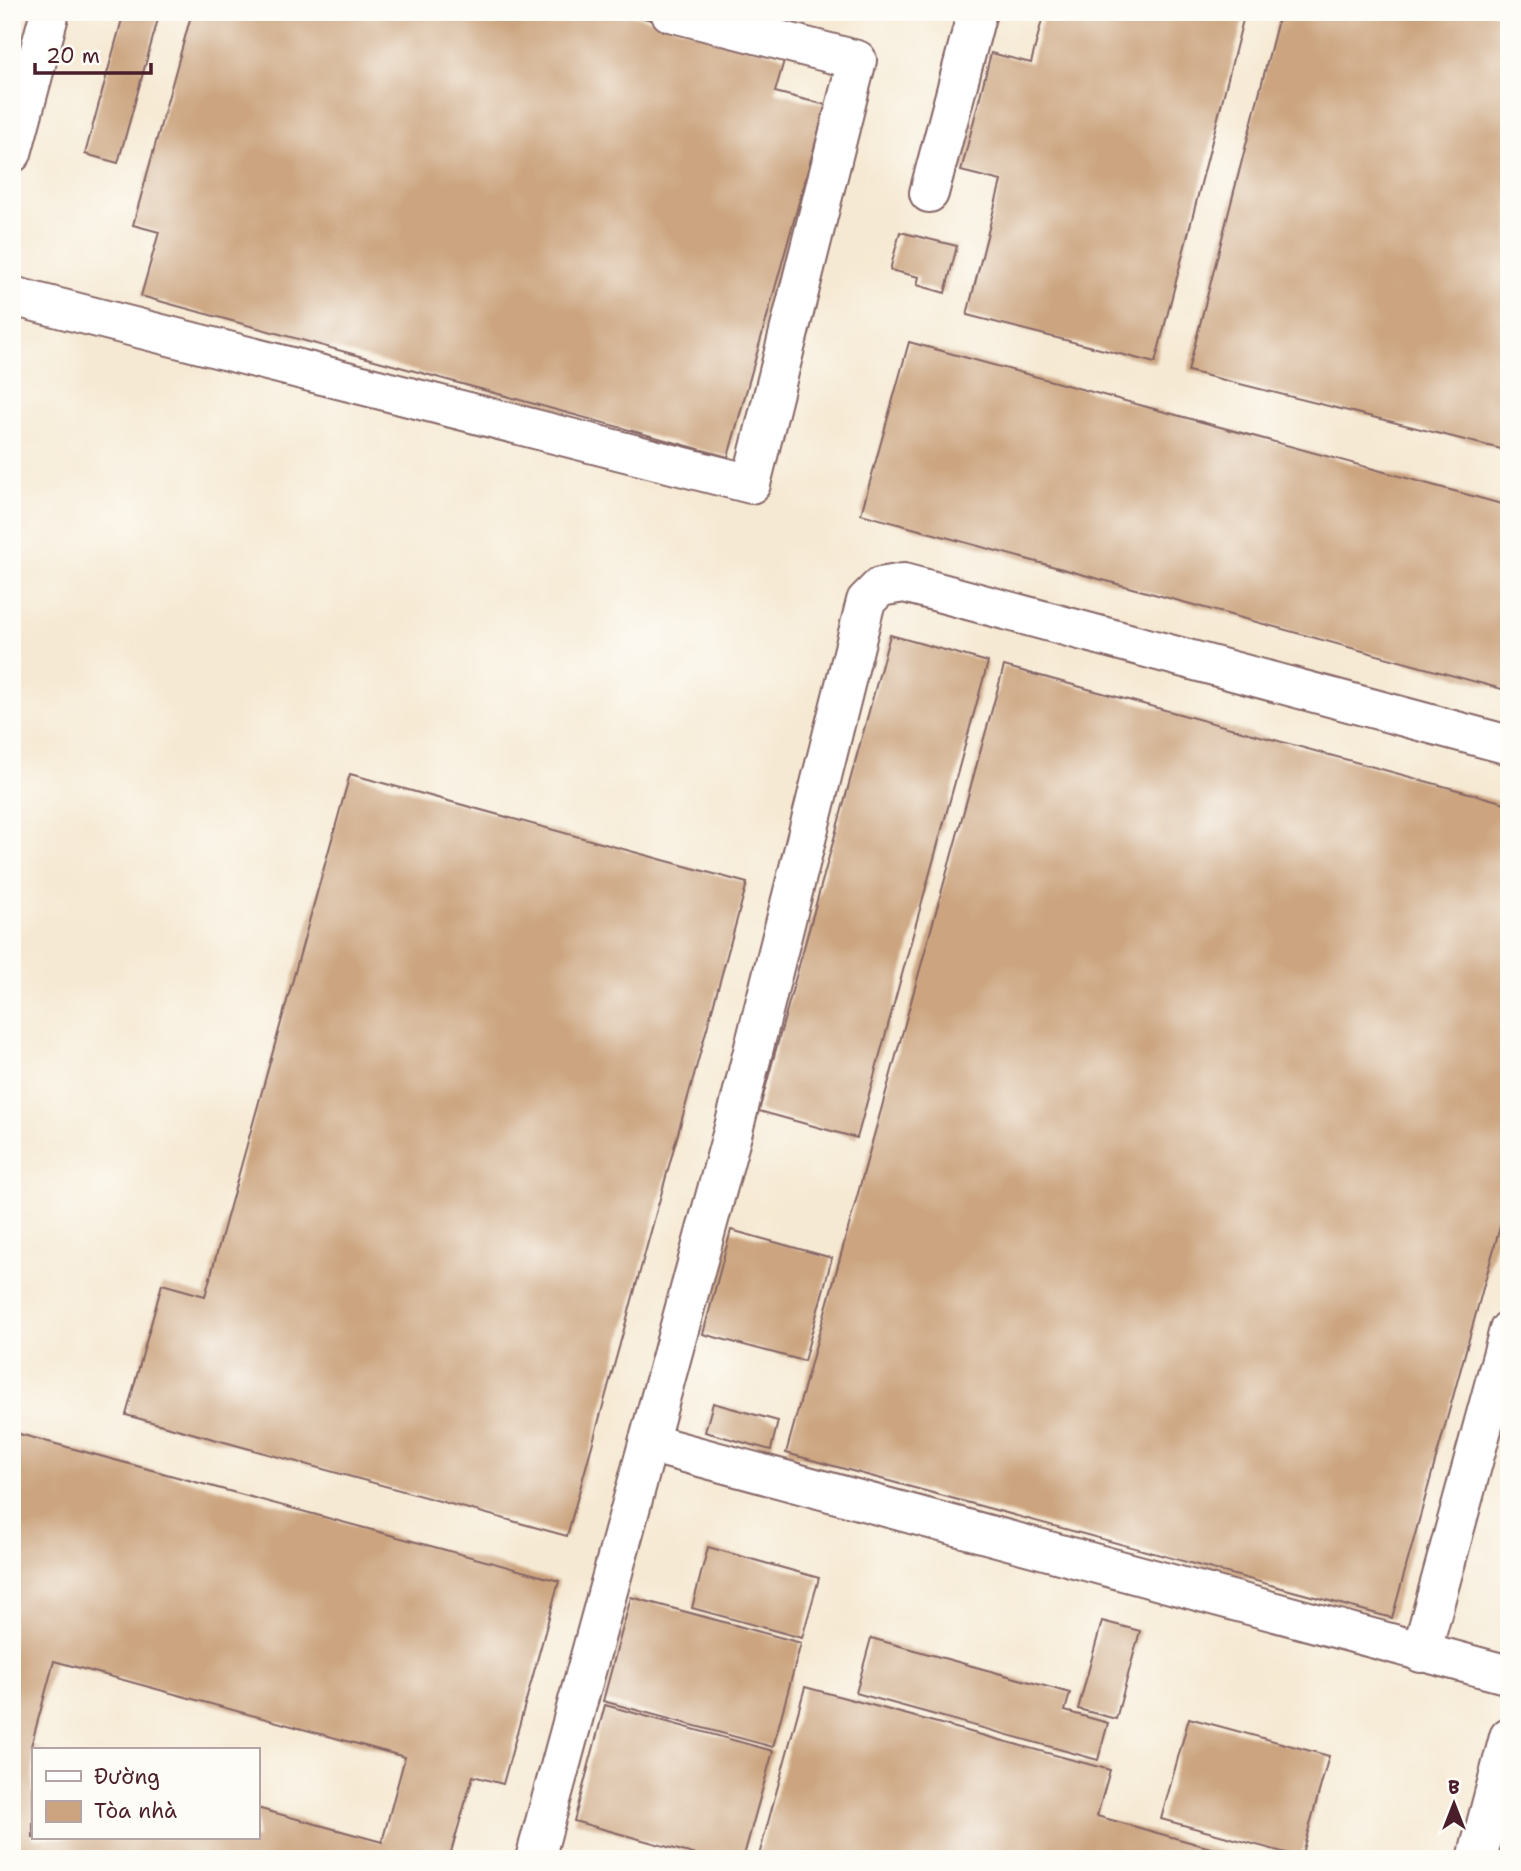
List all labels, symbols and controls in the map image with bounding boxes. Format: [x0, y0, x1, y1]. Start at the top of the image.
scale bar [35, 32, 150, 76]
text: 20 m [46, 42, 100, 70]
legend [32, 1748, 259, 1840]
text: Đường [94, 1763, 160, 1791]
north arrow [1420, 1770, 1490, 1840]
text: B [1448, 1775, 1460, 1800]
text: Tòa nhà [94, 1797, 177, 1825]

